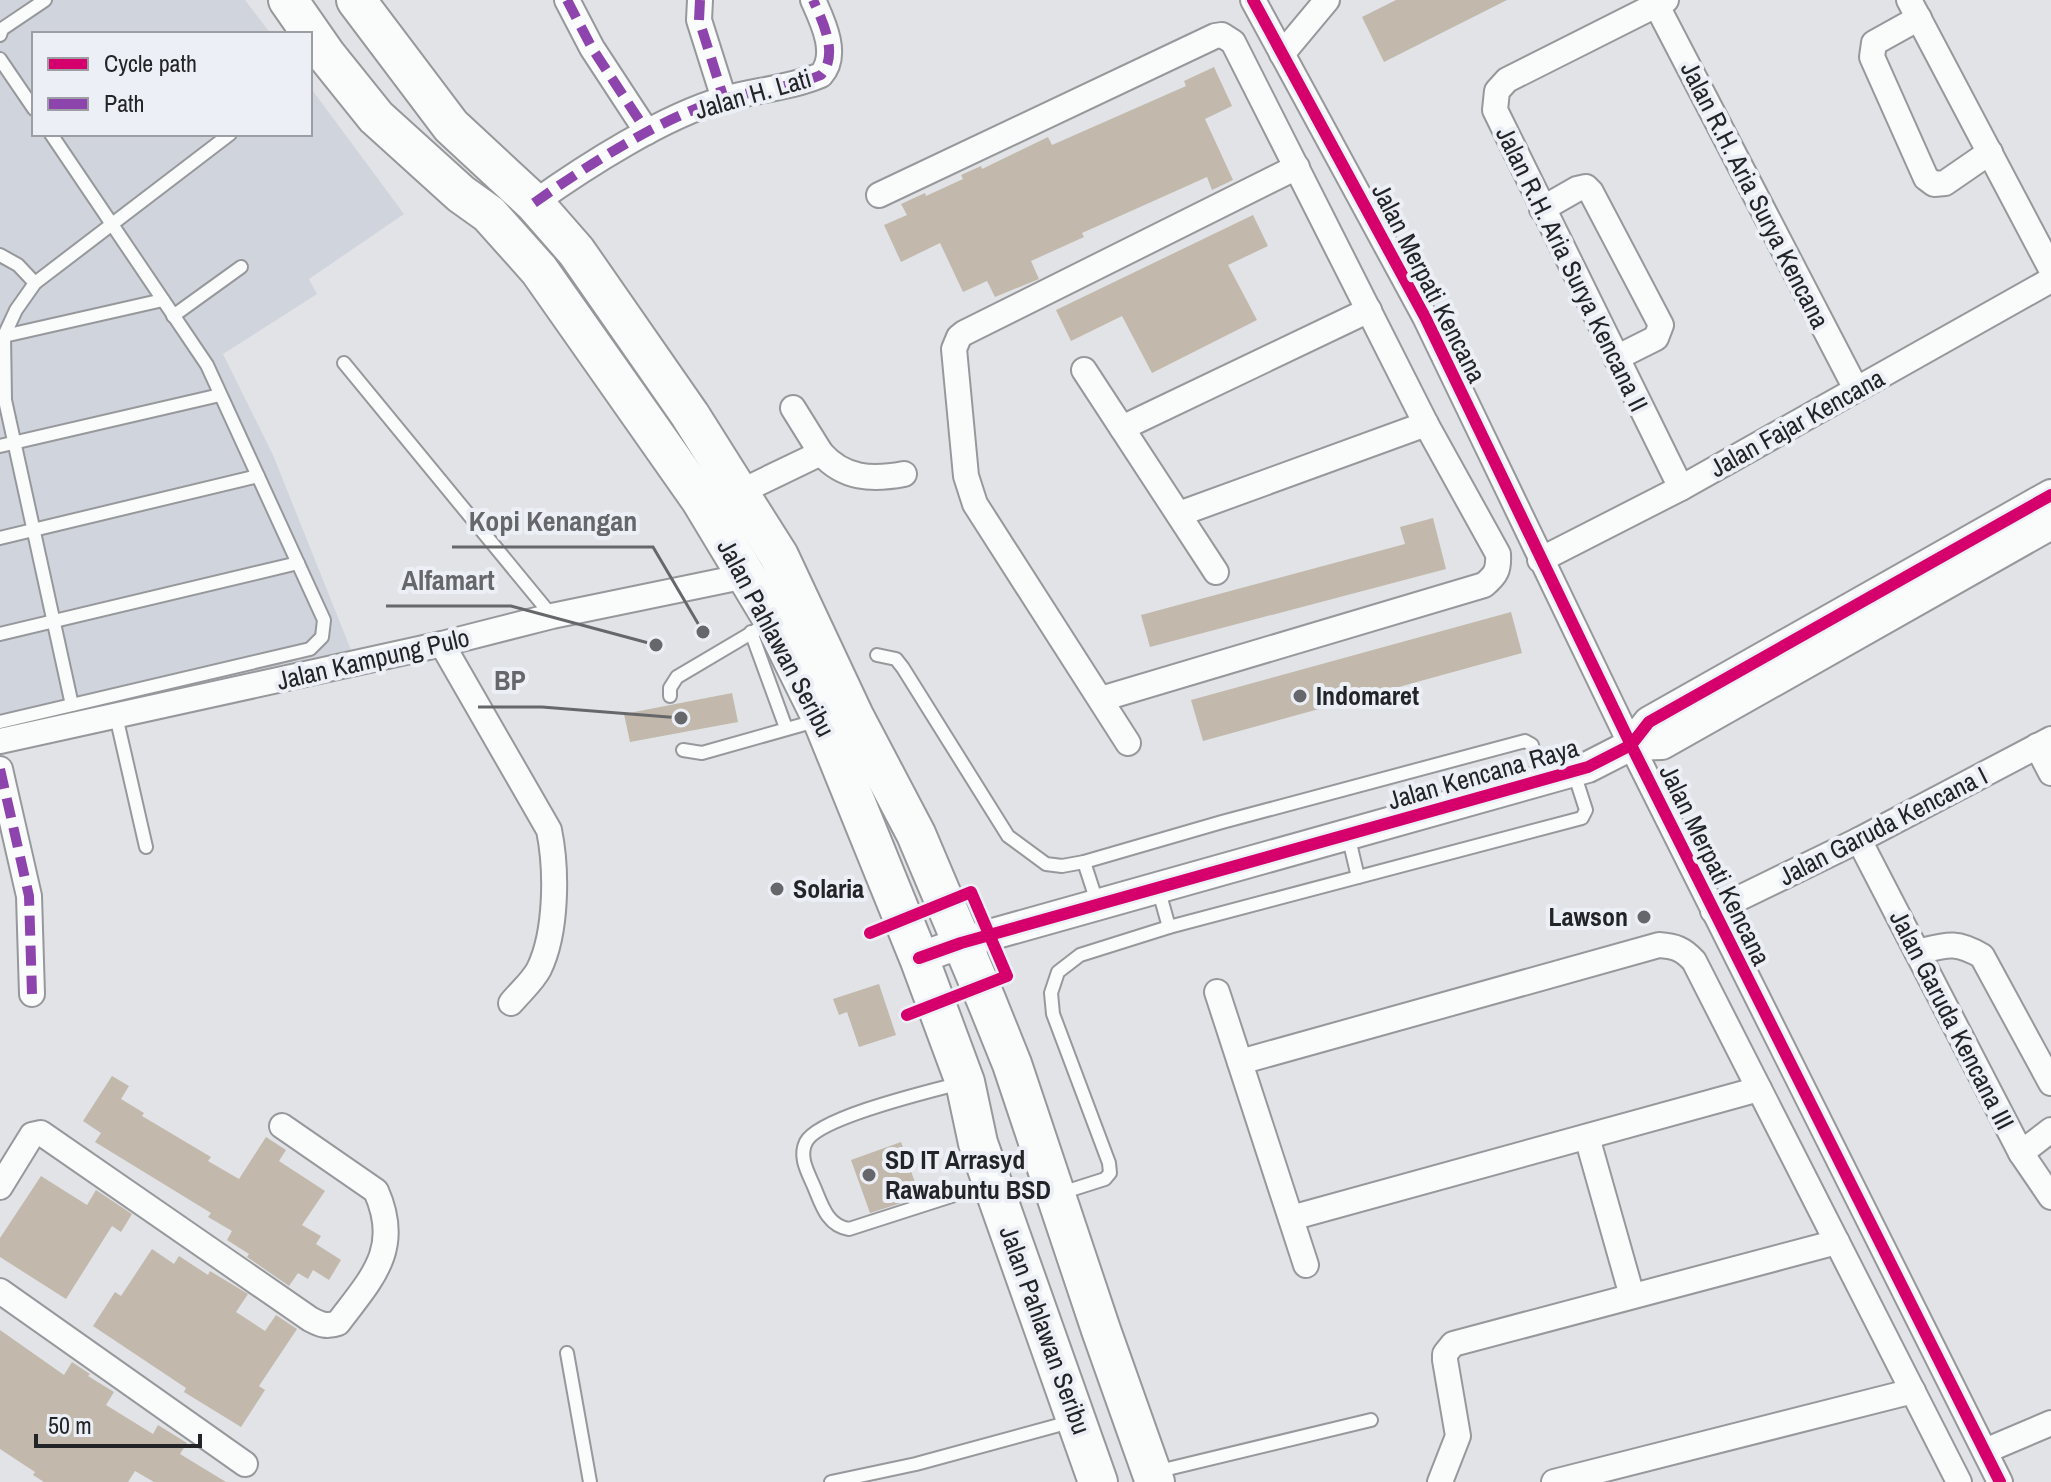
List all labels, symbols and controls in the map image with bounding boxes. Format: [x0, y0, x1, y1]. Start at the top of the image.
legend [32, 32, 312, 136]
text: Cycle path [104, 47, 197, 79]
street label: Jalan R.H. Aria Surya Kencana [1673, 55, 1838, 334]
street label: Jalan H. Lati [690, 60, 815, 127]
text: Path [104, 87, 145, 119]
street label: Jalan R.H. Aria Surya Kencana II [1488, 120, 1657, 417]
street label: Jalan Merpati Kencana [1364, 177, 1495, 389]
street label: Jalan Fajar Kencana [1703, 360, 1890, 485]
callout: Kopi Kenangan [452, 495, 653, 547]
text: Kopi Kenangan [469, 502, 637, 540]
street label: Jalan Pahlawan Seribu [710, 533, 843, 743]
callout: Alfamart [386, 554, 511, 606]
text: Alfamart [401, 561, 495, 599]
street label: Jalan Kampung Pulo [273, 619, 473, 698]
callout: BP [478, 655, 542, 707]
text: BP [494, 661, 526, 699]
place label: Indomaret [1316, 678, 1419, 713]
marker: Indomaret [1291, 687, 1309, 705]
street label: Jalan Kencana Raya [1383, 730, 1582, 817]
street label: Jalan Garuda Kencana I [1772, 758, 1993, 893]
street label: Jalan Merpati Kencana [1652, 759, 1779, 971]
place label: Solaria [793, 871, 864, 906]
marker: Solaria [768, 880, 786, 898]
place label: Lawson [1549, 899, 1628, 934]
street label: Jalan Garuda Kencana III [1882, 904, 2023, 1135]
marker: Lawson [1635, 908, 1653, 926]
place label: SD IT Arrasyd Rawabuntu BSD [885, 1142, 1051, 1207]
marker: SD IT Arrasyd Rawabuntu BSD [860, 1166, 878, 1184]
street label: Jalan Pahlawan Seribu [992, 1221, 1099, 1439]
scale bar [36, 1398, 200, 1448]
text: 50 m [48, 1409, 92, 1441]

